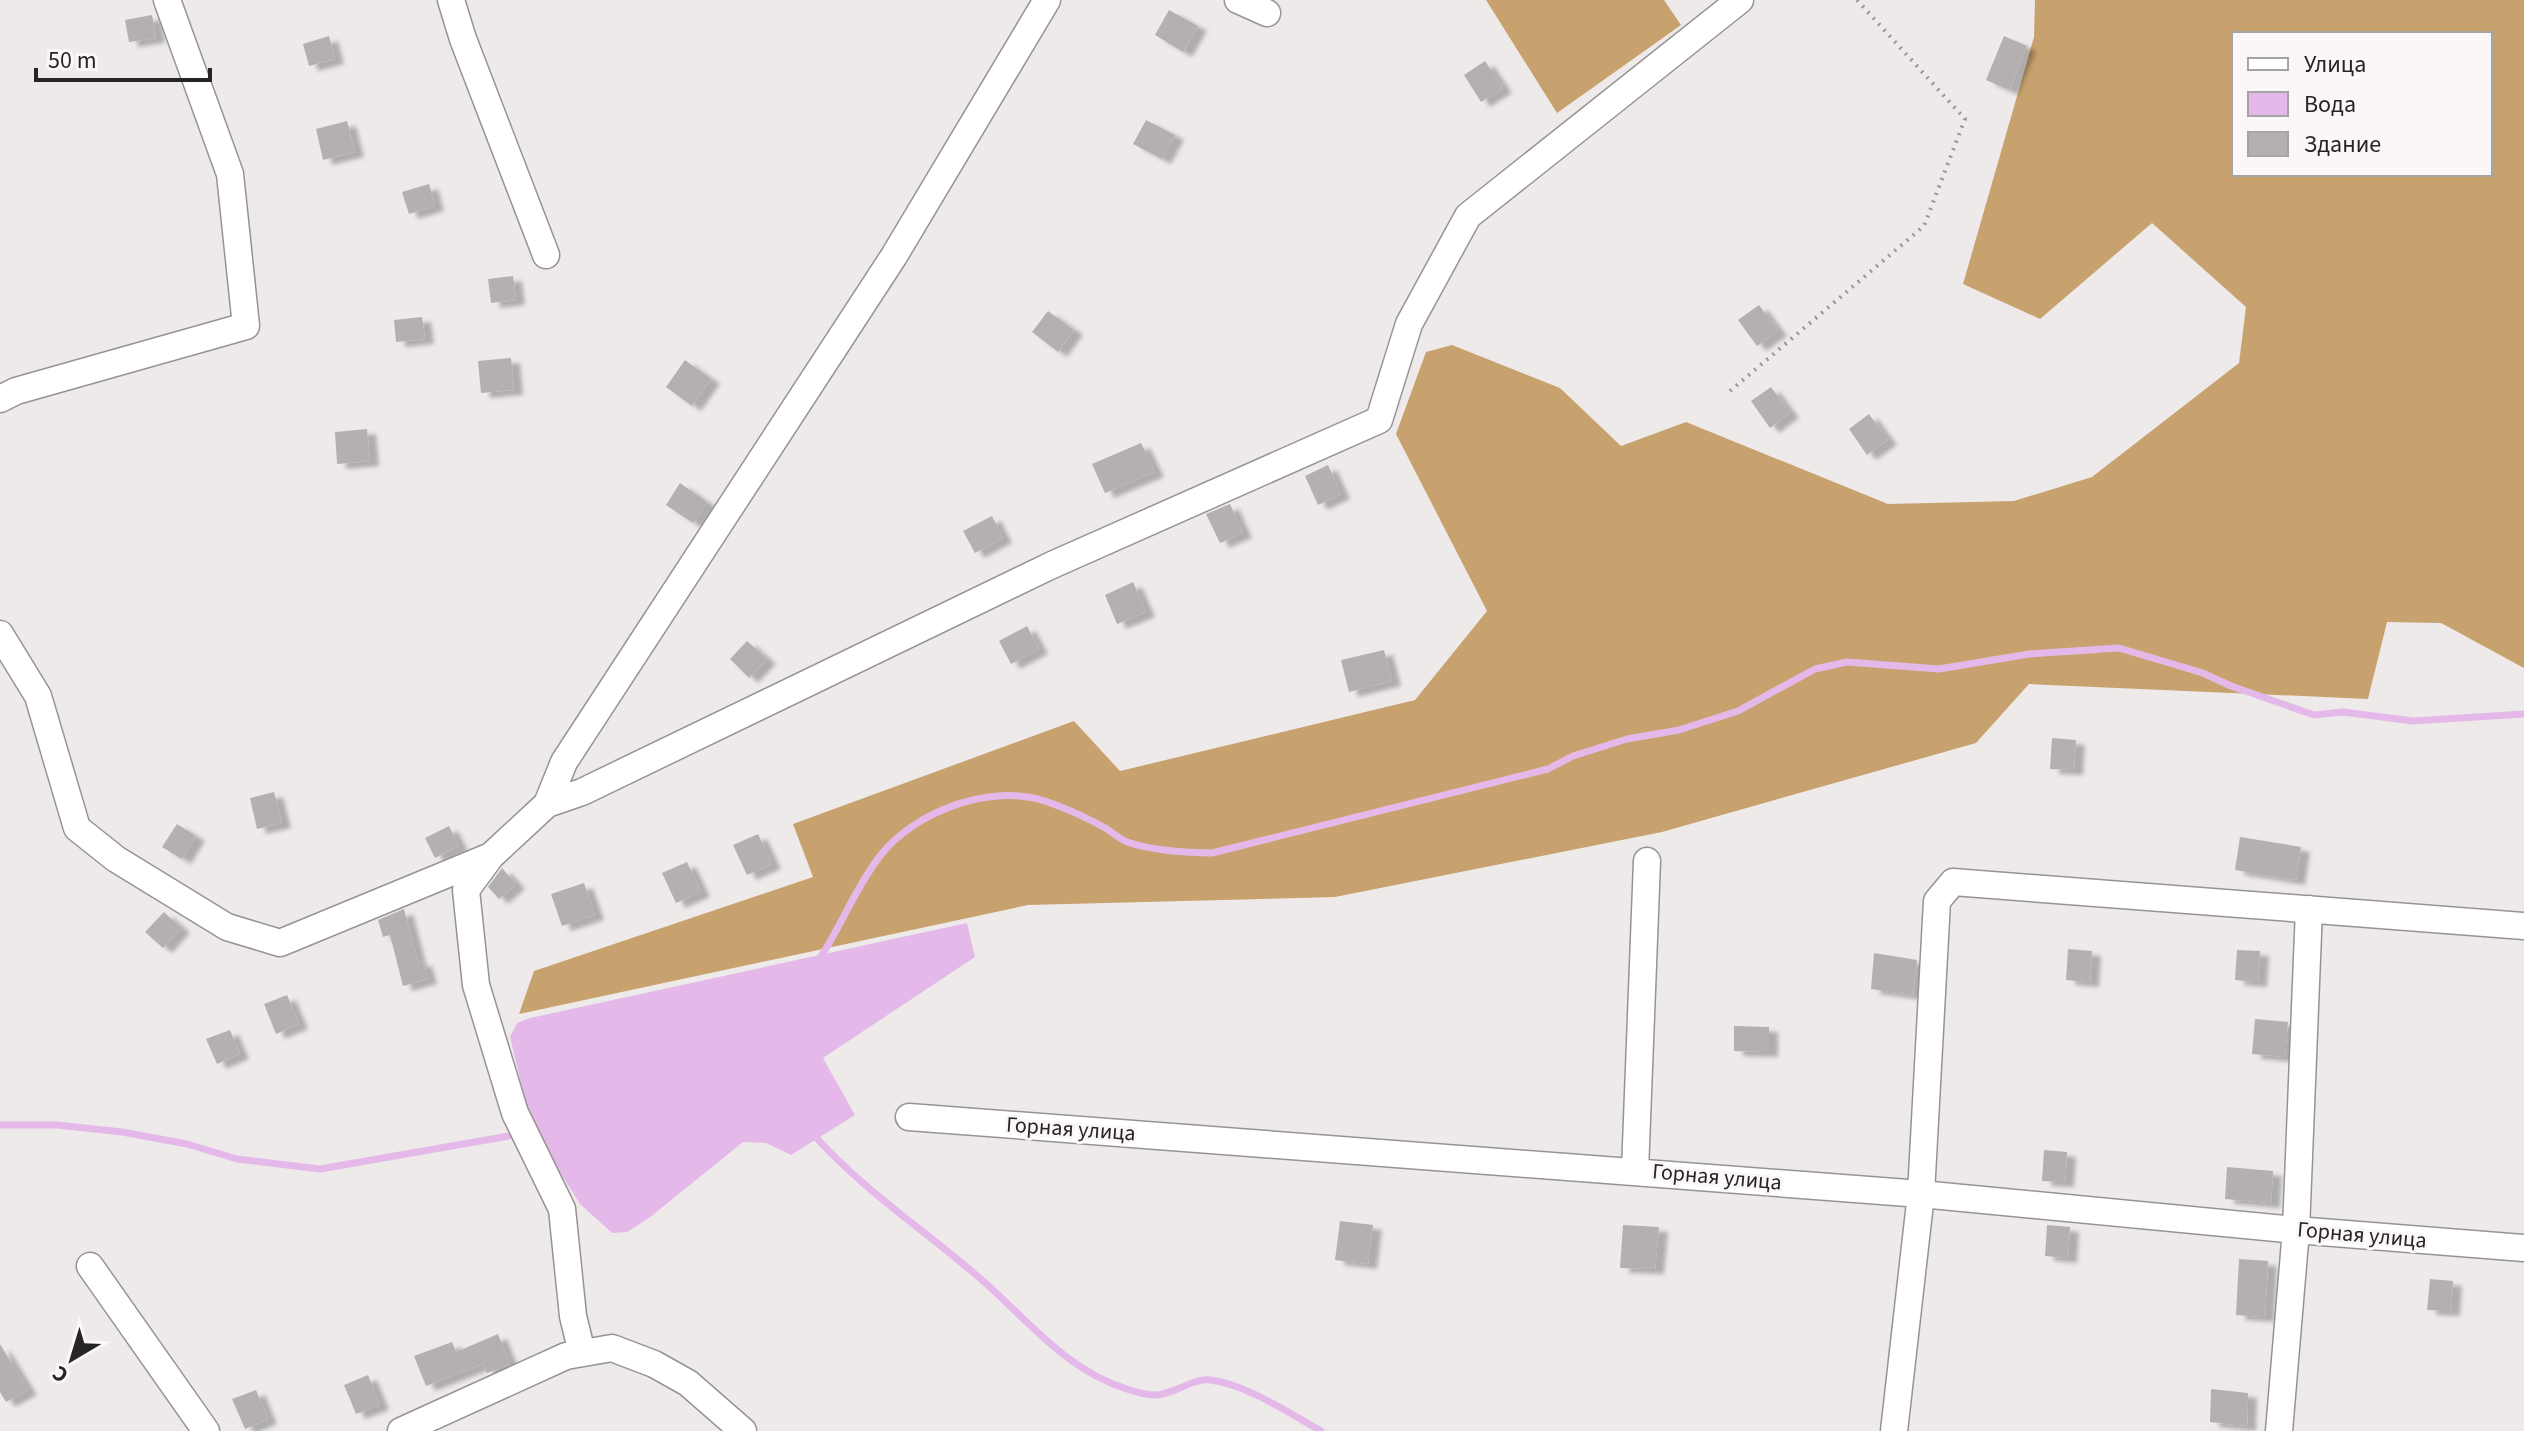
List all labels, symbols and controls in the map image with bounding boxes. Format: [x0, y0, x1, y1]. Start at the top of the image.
scale bar [36, 32, 210, 82]
legend [2232, 32, 2492, 176]
text: 50 m [48, 43, 97, 78]
text: Улица [2304, 47, 2366, 82]
text: Вода [2304, 87, 2356, 122]
text: Здание [2304, 127, 2381, 162]
street label: Горная улица [1005, 1109, 1137, 1149]
street label: Горная улица [1651, 1155, 1783, 1199]
street label: Горная улица [2296, 1213, 2428, 1257]
north arrow [32, 1319, 112, 1399]
text: С [45, 1357, 75, 1391]

